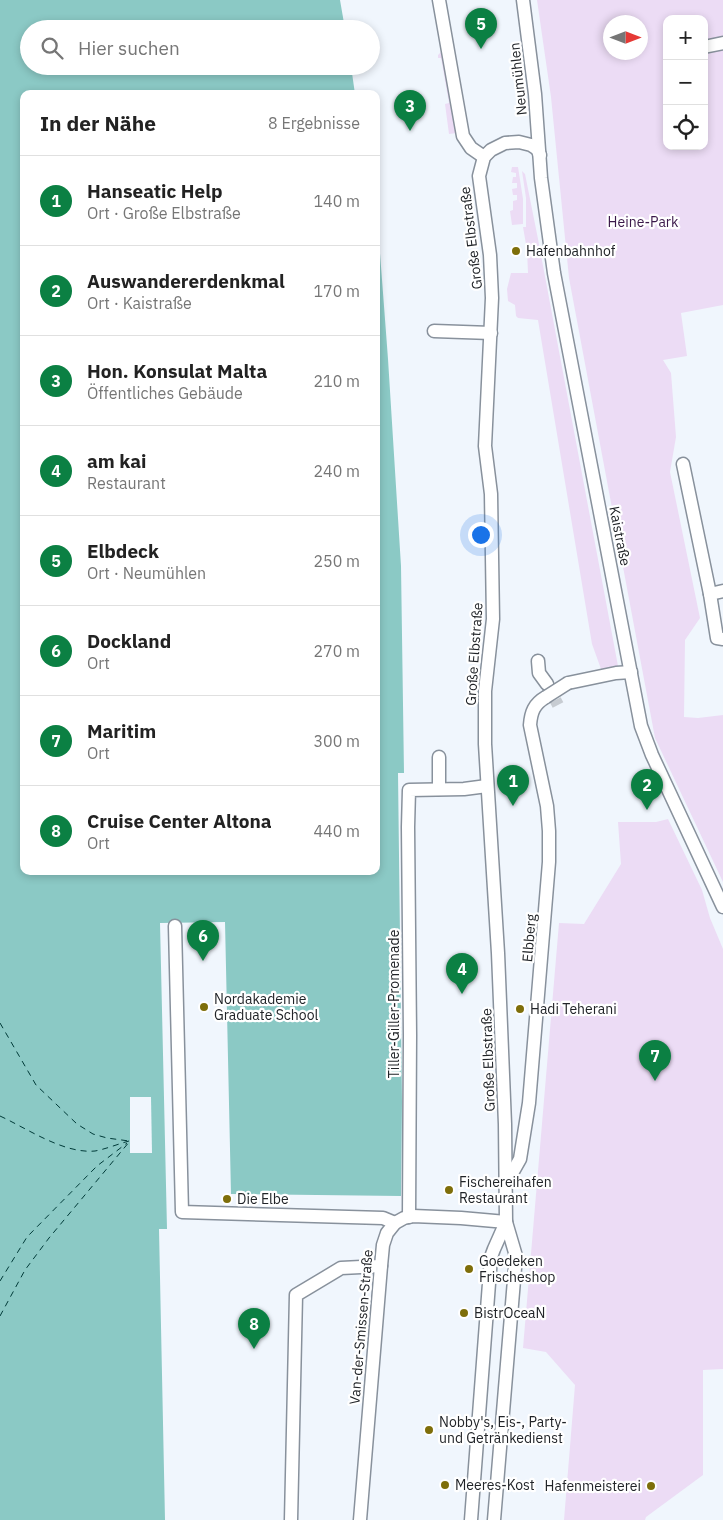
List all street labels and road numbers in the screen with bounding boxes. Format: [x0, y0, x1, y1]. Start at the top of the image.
street label: Neumühlen [505, 42, 531, 116]
street label: Große Elbstraße [456, 185, 486, 290]
street label: Kaistraße [605, 505, 635, 568]
street label: Große Elbstraße [461, 601, 487, 706]
street label: Elbberg [518, 913, 540, 963]
street label: Tiller-Giller-Promenade [385, 929, 403, 1078]
street label: Große Elbstraße [477, 1008, 499, 1112]
street label: Van-der-Smissen-Straße [345, 1248, 377, 1405]

